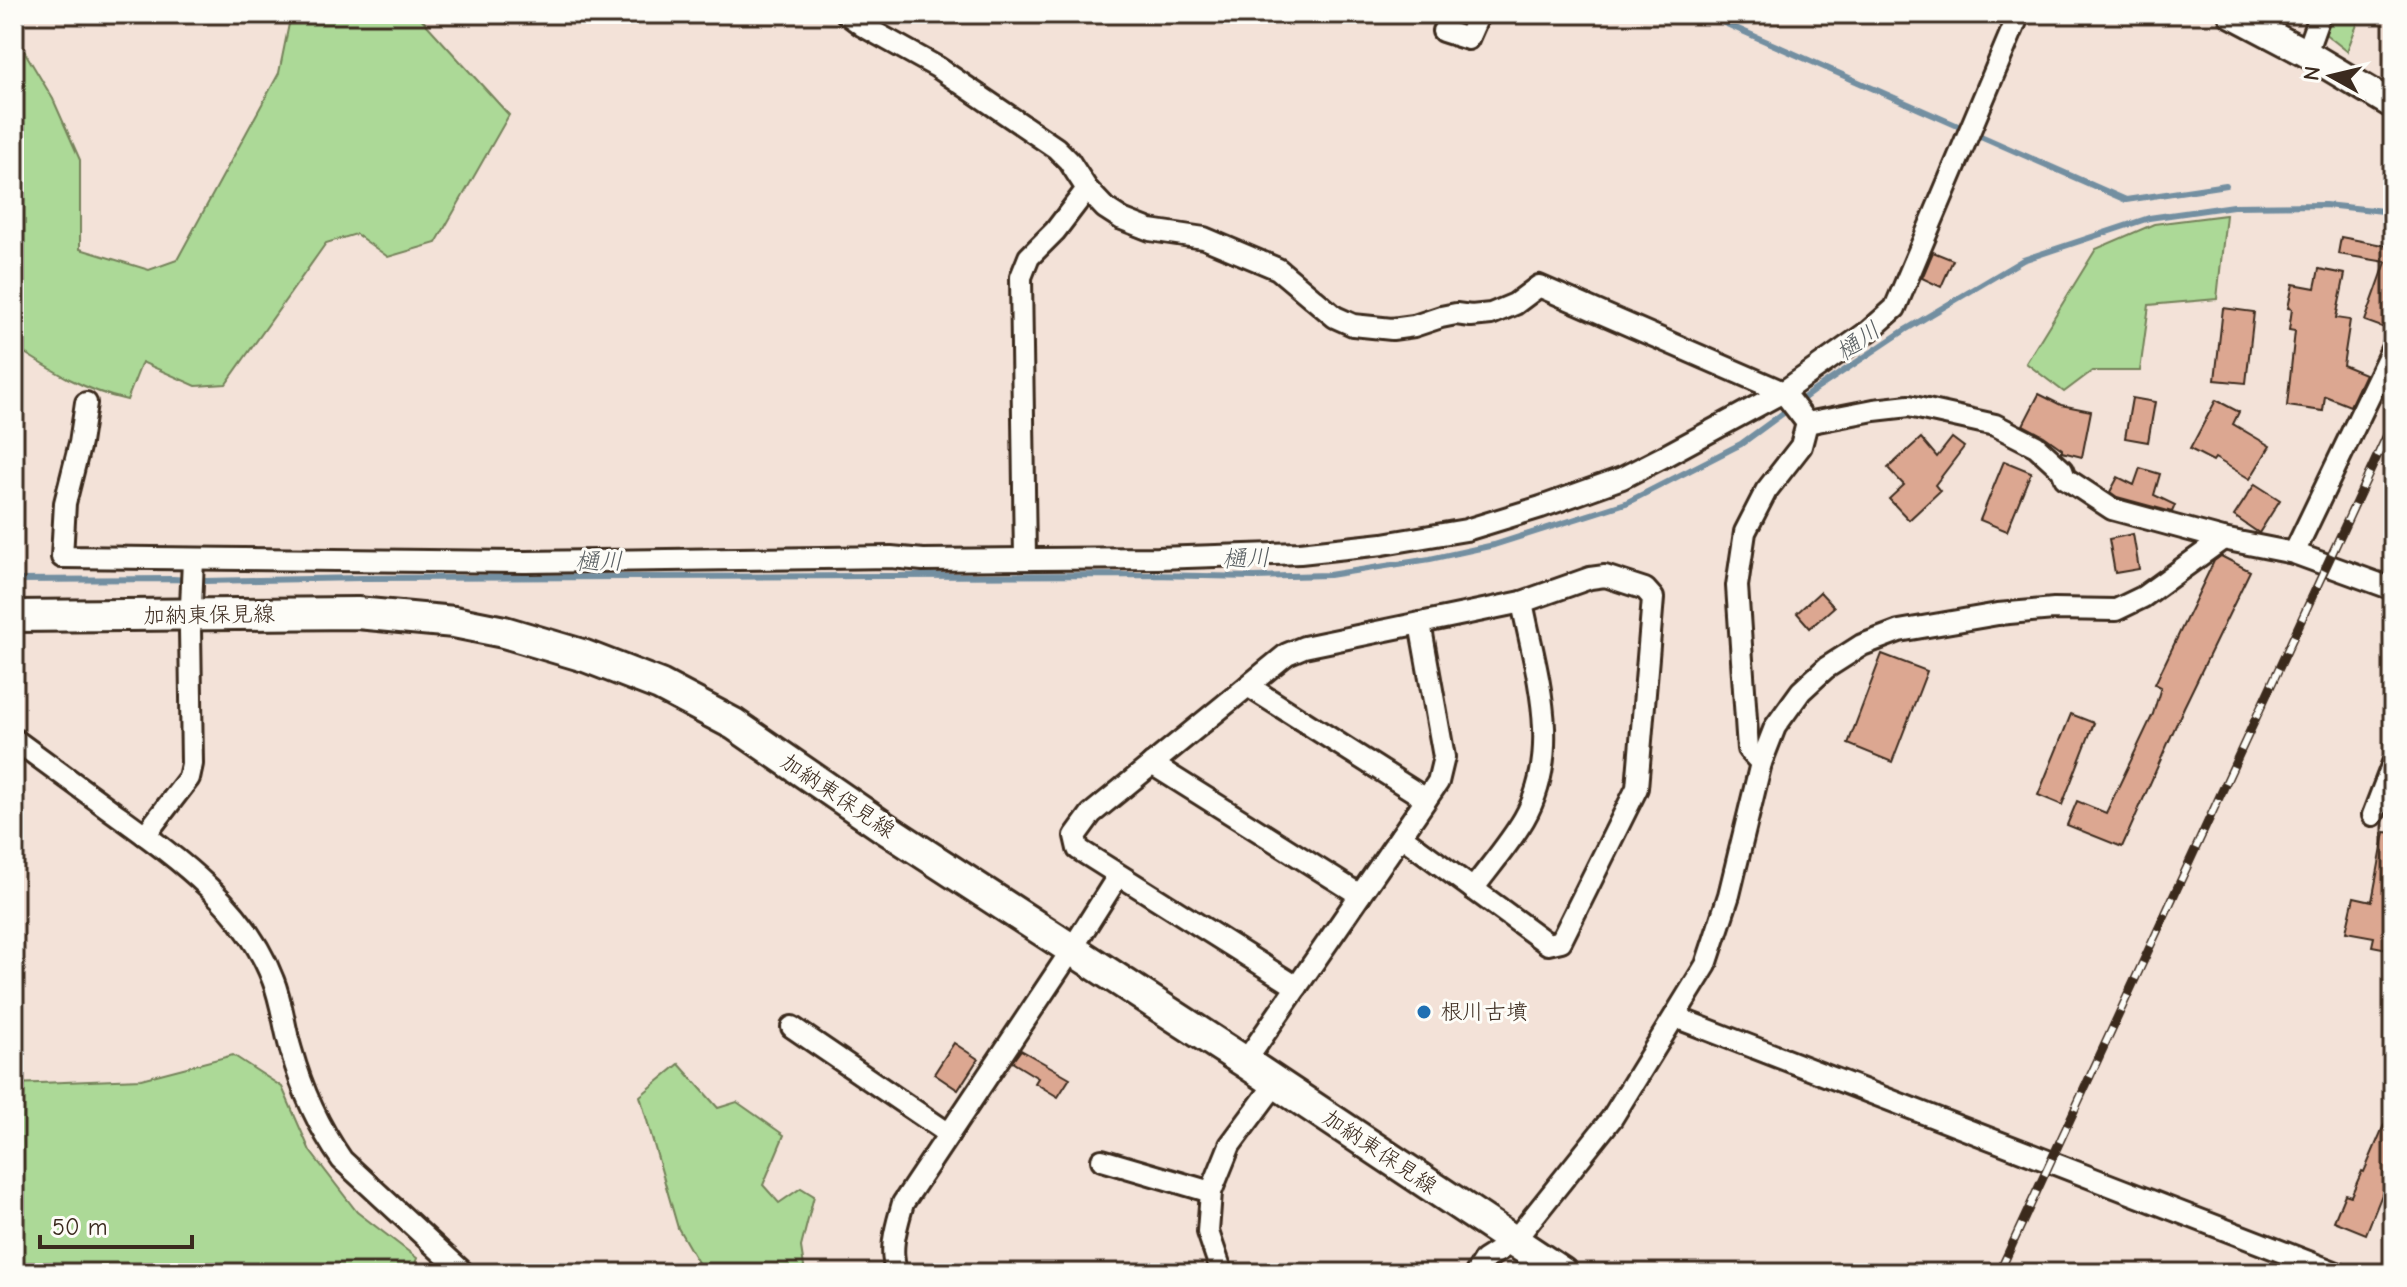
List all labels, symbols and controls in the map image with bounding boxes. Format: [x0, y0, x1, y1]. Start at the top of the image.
north arrow [2291, 36, 2371, 116]
text: N [2298, 64, 2326, 82]
water label: 樋川 [1830, 316, 1886, 366]
water label: 樋川 [1222, 543, 1270, 573]
water label: 樋川 [575, 547, 623, 575]
street label: 加納東保見線 [143, 601, 275, 629]
street label: 加納東保見線 [776, 748, 900, 844]
place label: 根川古墳 [1440, 999, 1528, 1025]
marker: 根川古墳 [1415, 1003, 1433, 1021]
street label: 加納東保見線 [1318, 1104, 1442, 1200]
scale bar [40, 1199, 192, 1249]
text: 50 m [52, 1213, 108, 1241]

